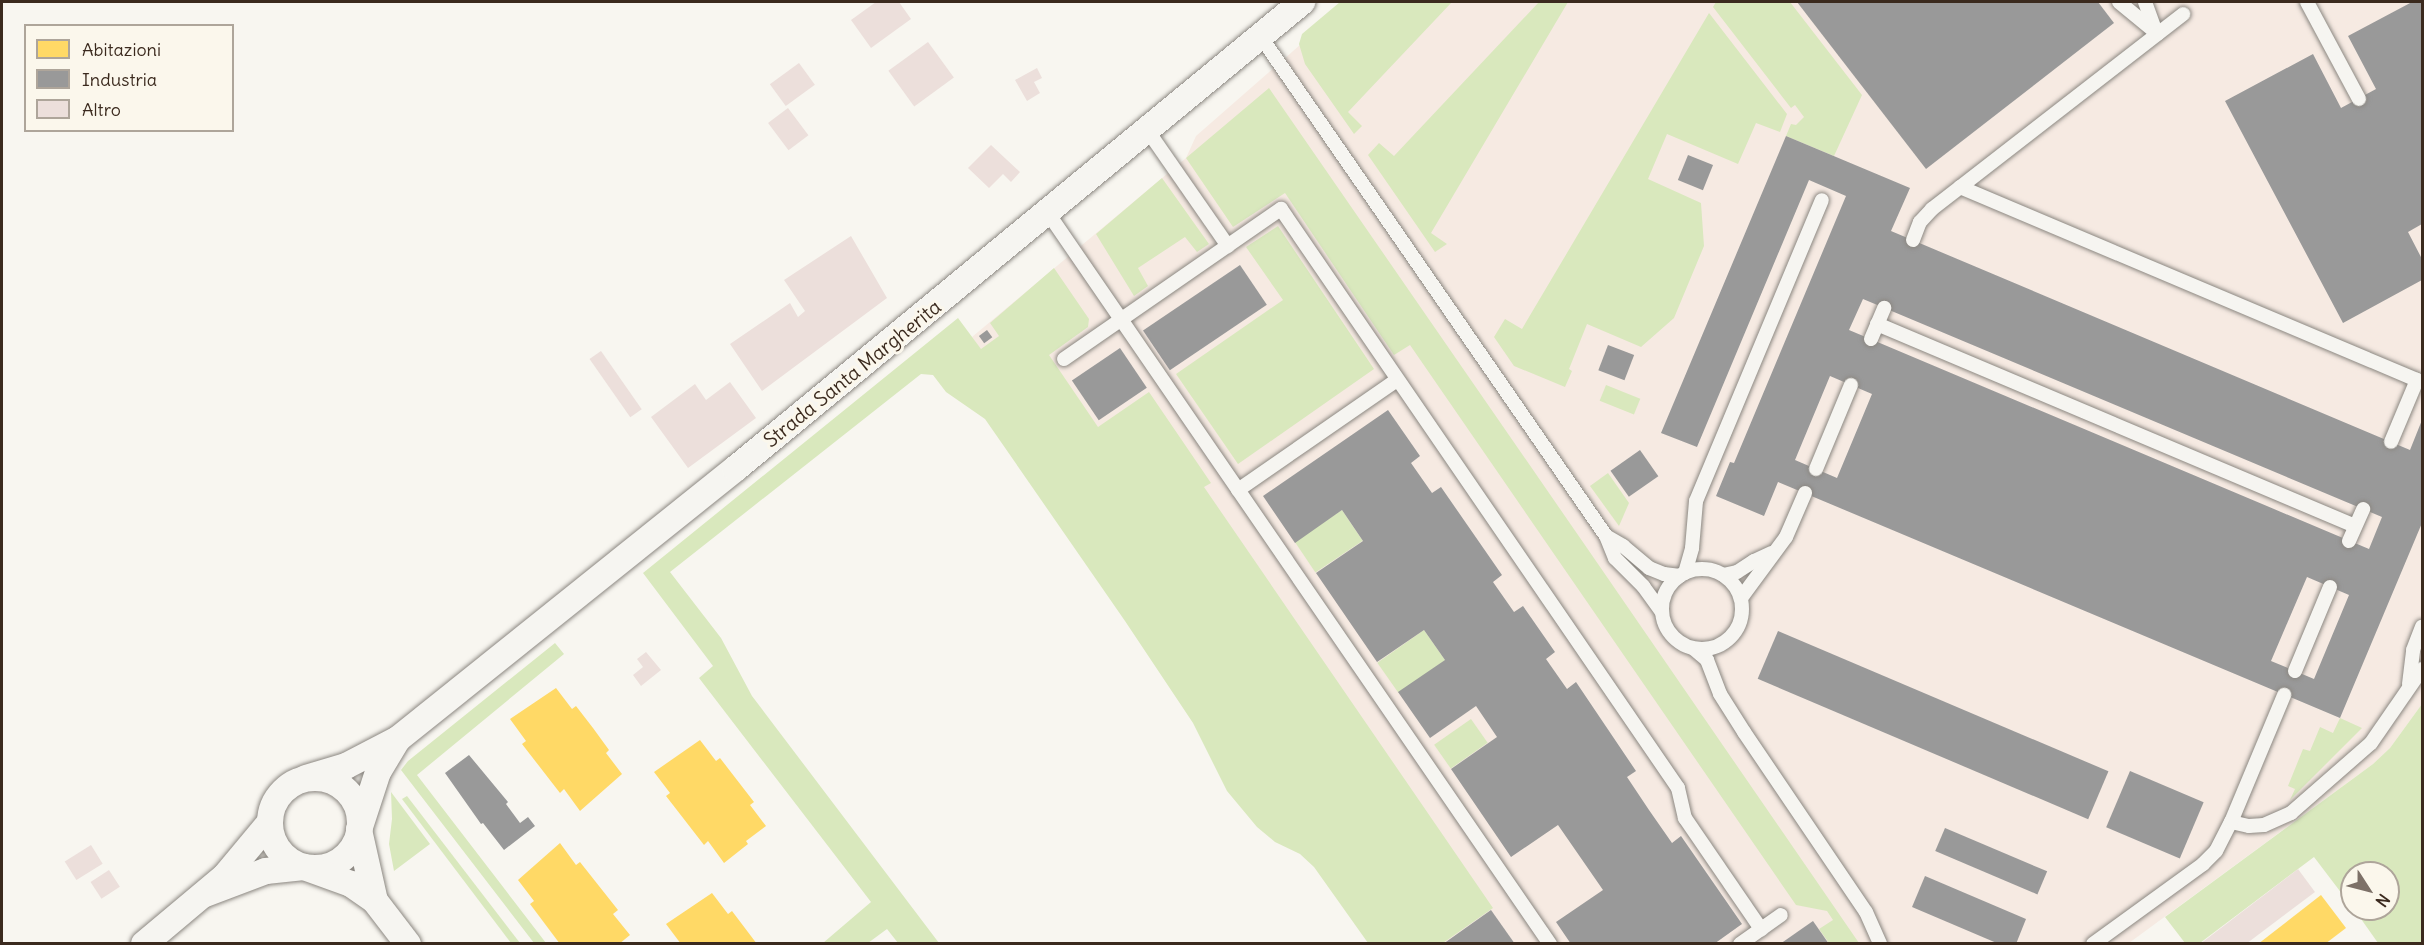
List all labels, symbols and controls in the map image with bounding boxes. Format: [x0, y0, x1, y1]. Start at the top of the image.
legend [24, 24, 234, 132]
text: Abitazioni [82, 38, 161, 61]
text: Industria [82, 68, 157, 91]
text: Altro [82, 98, 121, 121]
street label: Strada Santa Margherita [758, 294, 946, 452]
north arrow [2340, 861, 2400, 921]
text: N [2372, 890, 2394, 911]

